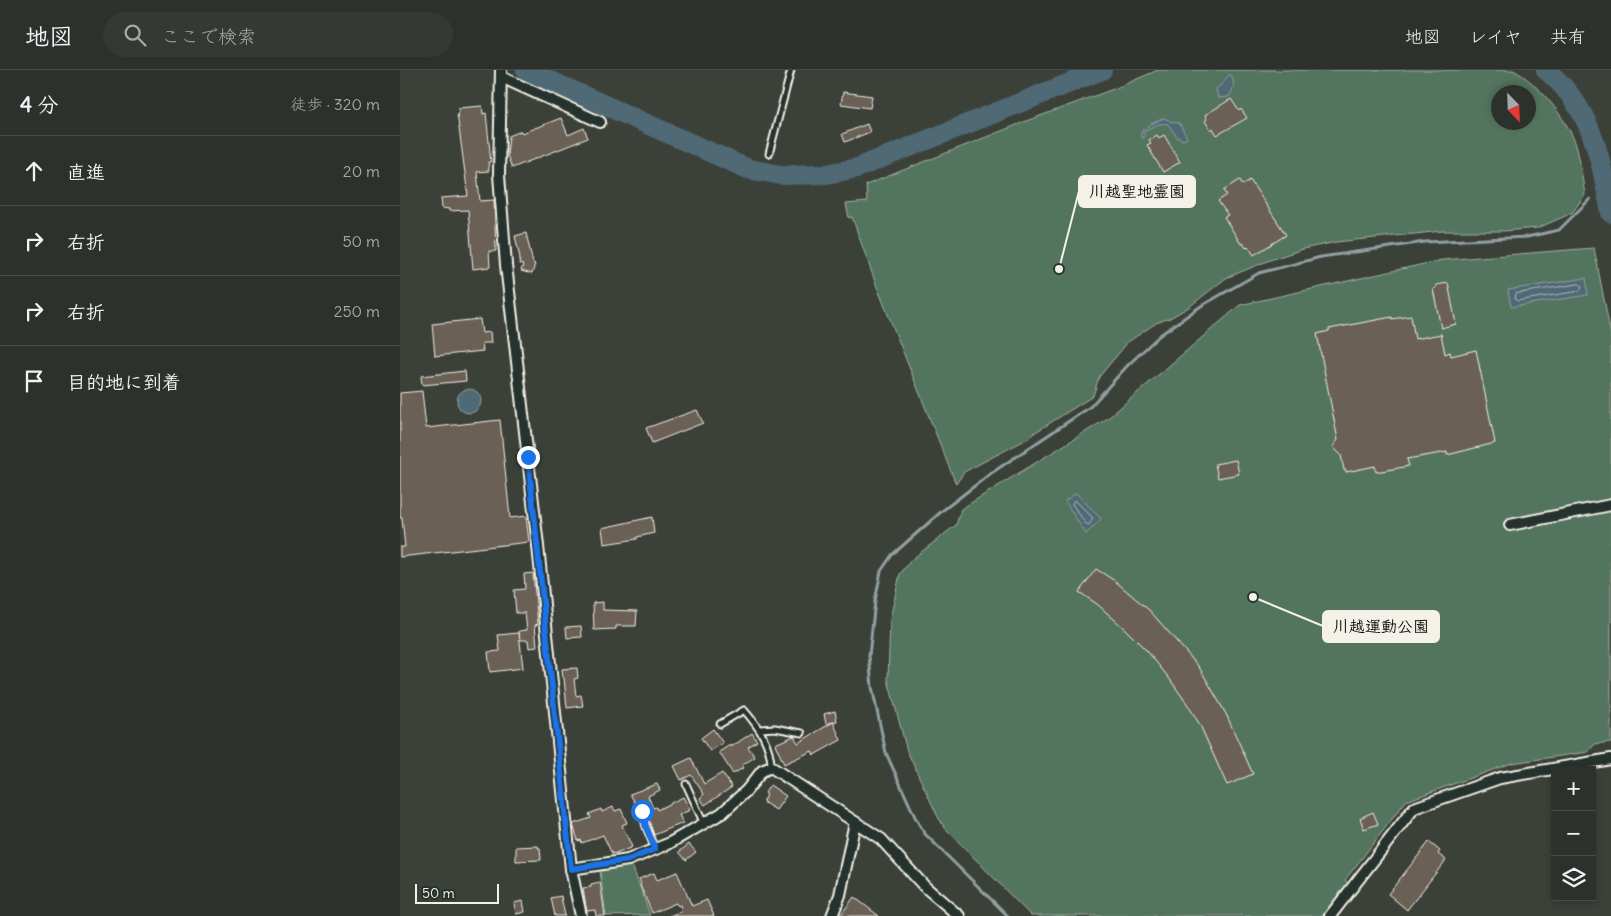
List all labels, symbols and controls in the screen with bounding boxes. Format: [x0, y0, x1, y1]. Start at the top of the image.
search box [103, 12, 453, 57]
text: 地図 [25, 21, 73, 51]
icon: search [121, 21, 149, 49]
text: ここで検索 [161, 24, 256, 48]
text: 地図 [1405, 25, 1441, 48]
text: レイヤ [1469, 25, 1522, 48]
text: 共有 [1550, 25, 1586, 48]
north arrow [1491, 85, 1536, 130]
text: 4 分 [20, 91, 58, 118]
text: 徒歩 · 320 m [291, 94, 380, 114]
icon: ahead [20, 157, 48, 185]
text: 直進 [67, 160, 105, 184]
text: 20 m [343, 161, 380, 181]
callout: 川越聖地霊園 [1079, 176, 1195, 207]
text: 川越聖地霊園 [1089, 181, 1185, 201]
icon: right [20, 227, 48, 255]
text: 右折 [67, 230, 105, 254]
text: 50 m [342, 231, 380, 251]
icon: right [20, 297, 48, 325]
text: 右折 [67, 300, 105, 324]
text: 250 m [334, 301, 380, 321]
icon: arrive [20, 367, 48, 395]
text: 目的地に到着 [67, 370, 181, 394]
route end [517, 446, 540, 469]
callout: 川越運動公園 [1323, 611, 1439, 642]
text: 川越運動公園 [1333, 616, 1429, 636]
map controls [1551, 766, 1596, 901]
button: + [1551, 766, 1596, 811]
route start [631, 800, 654, 823]
button: − [1551, 811, 1596, 856]
button: layers [1551, 856, 1596, 901]
scale bar [415, 881, 499, 904]
text: 50 m [422, 884, 455, 902]

